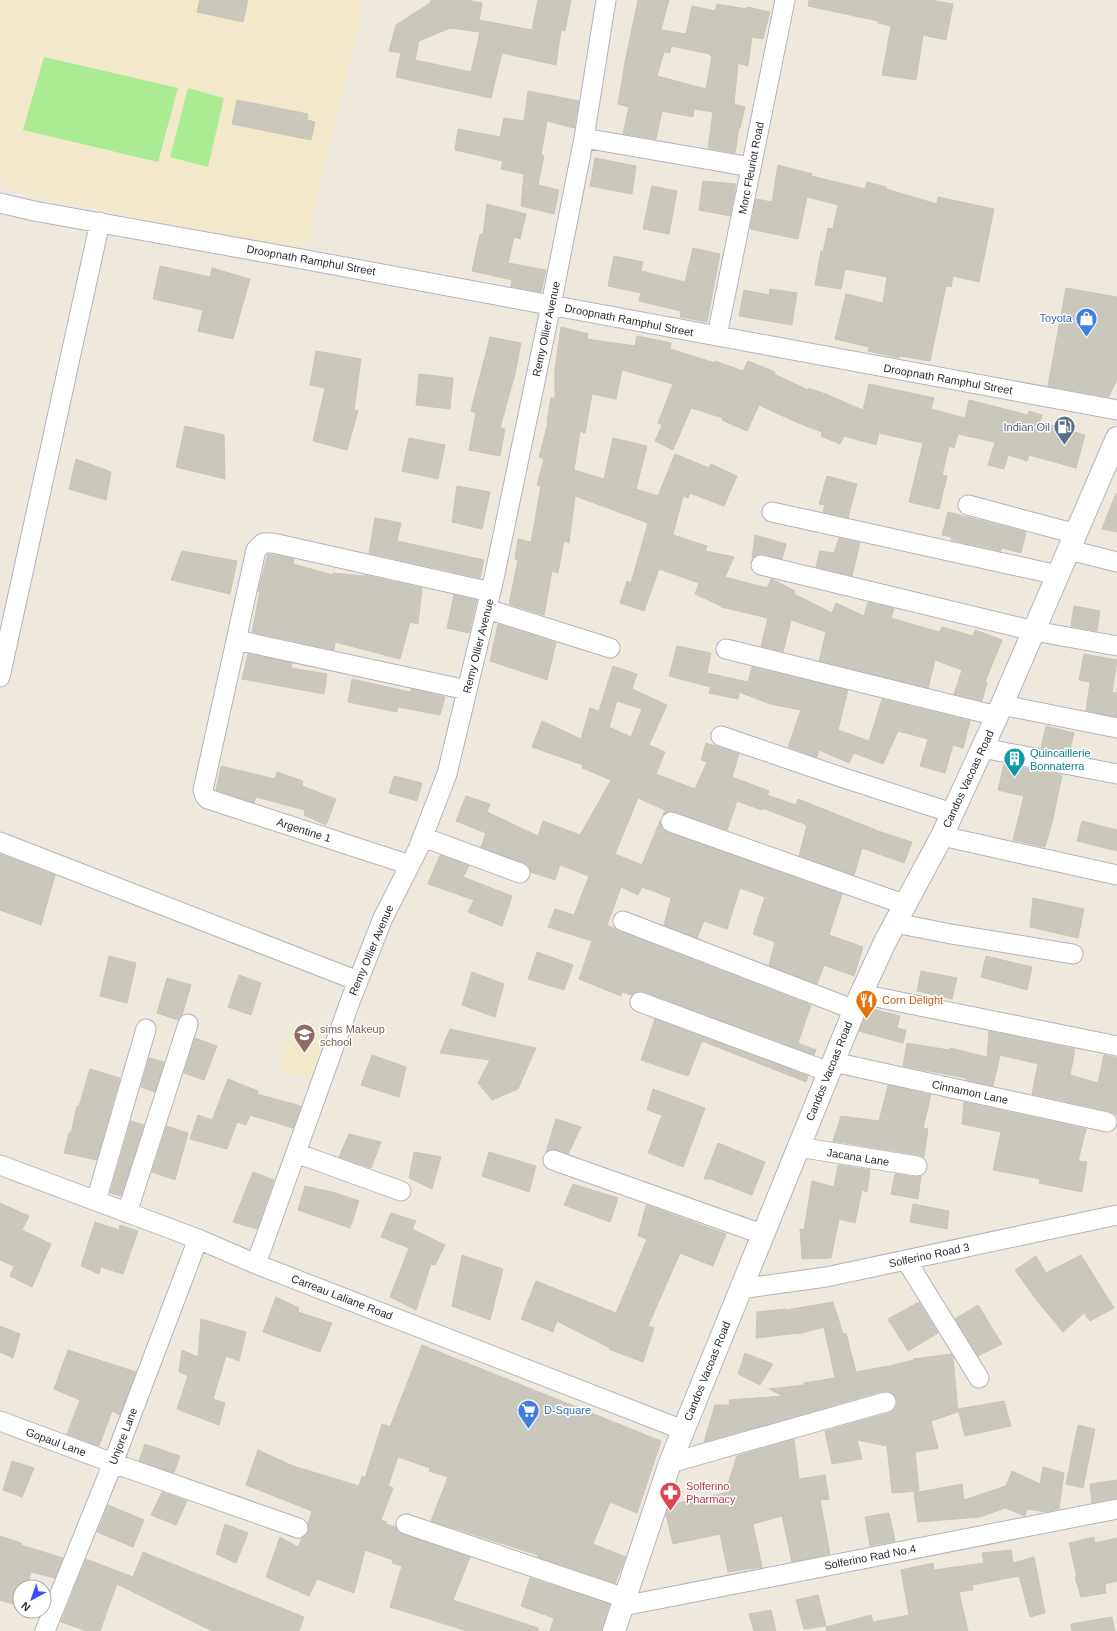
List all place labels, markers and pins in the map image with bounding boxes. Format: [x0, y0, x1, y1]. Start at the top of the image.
shop icon: Toyota [1074, 305, 1100, 338]
place label: Toyota [1040, 312, 1073, 324]
fuel station icon: Indian Oil [1052, 414, 1078, 447]
place label: Indian Oil [1004, 421, 1050, 433]
building icon: Quincaillerie Bonnaterra [1002, 746, 1028, 779]
place label: Quincaillerie Bonnaterra [1030, 747, 1091, 772]
restaurant icon: Corn Delight [854, 987, 880, 1020]
place label: Corn Delight [882, 994, 943, 1006]
school or university icon: sims Makeup school [291, 1022, 317, 1055]
place label: sims Makeup school [320, 1023, 385, 1048]
supermarket icon: D-Square [515, 1397, 541, 1430]
place label: D-Square [544, 1404, 591, 1416]
pharmacy icon: Solferino Pharmacy [658, 1479, 684, 1512]
place label: Solferino Pharmacy [686, 1480, 736, 1505]

